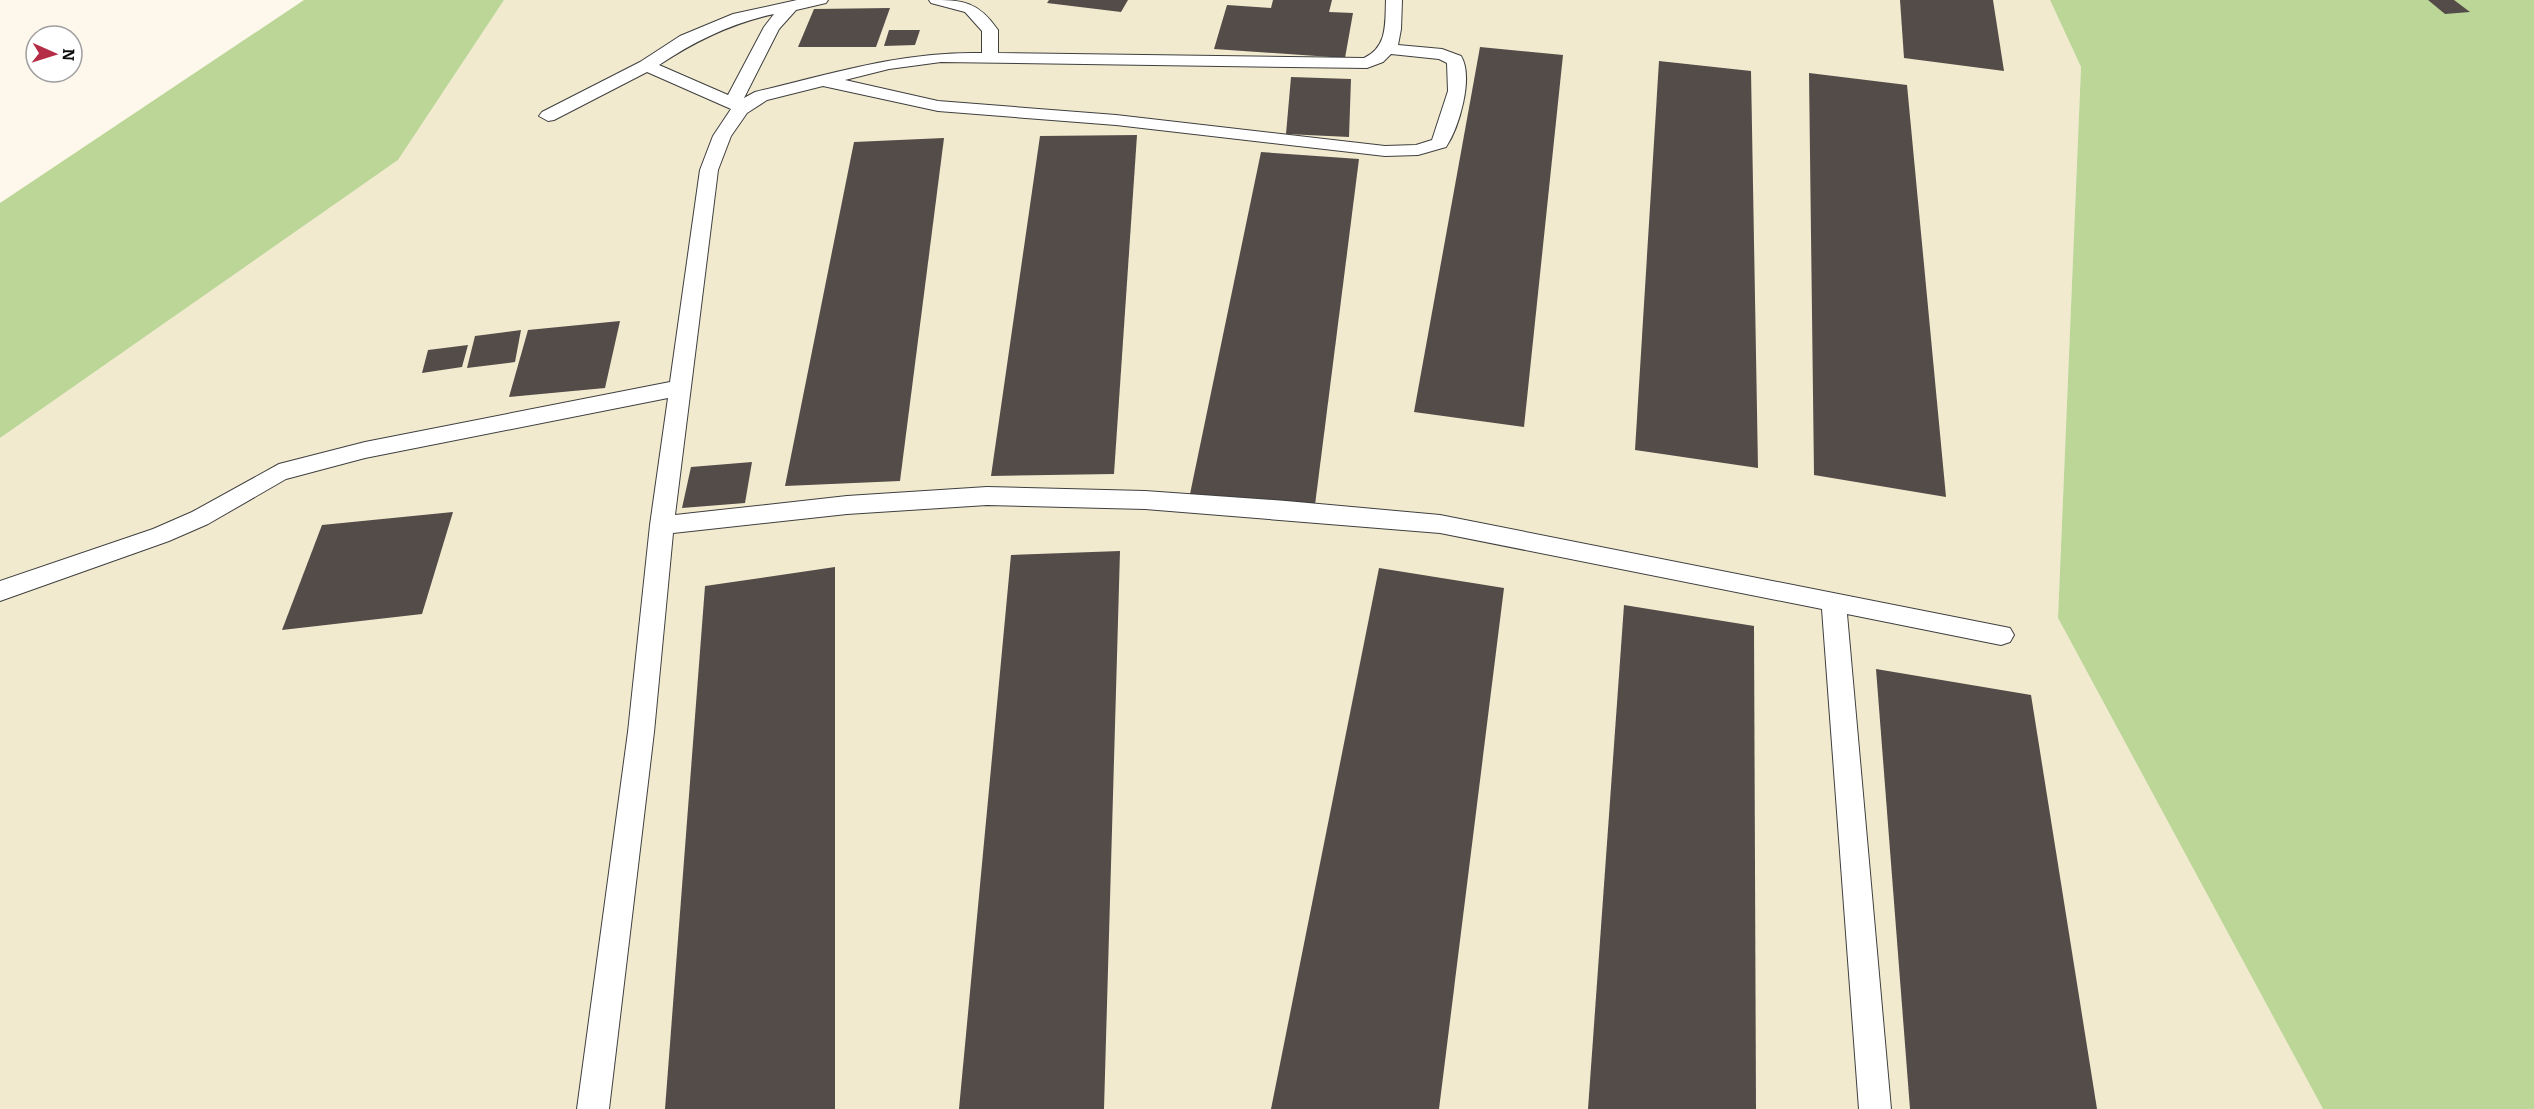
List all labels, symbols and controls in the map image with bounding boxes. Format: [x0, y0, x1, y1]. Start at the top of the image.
north arrow [24, 24, 84, 84]
text: N [59, 48, 78, 61]

